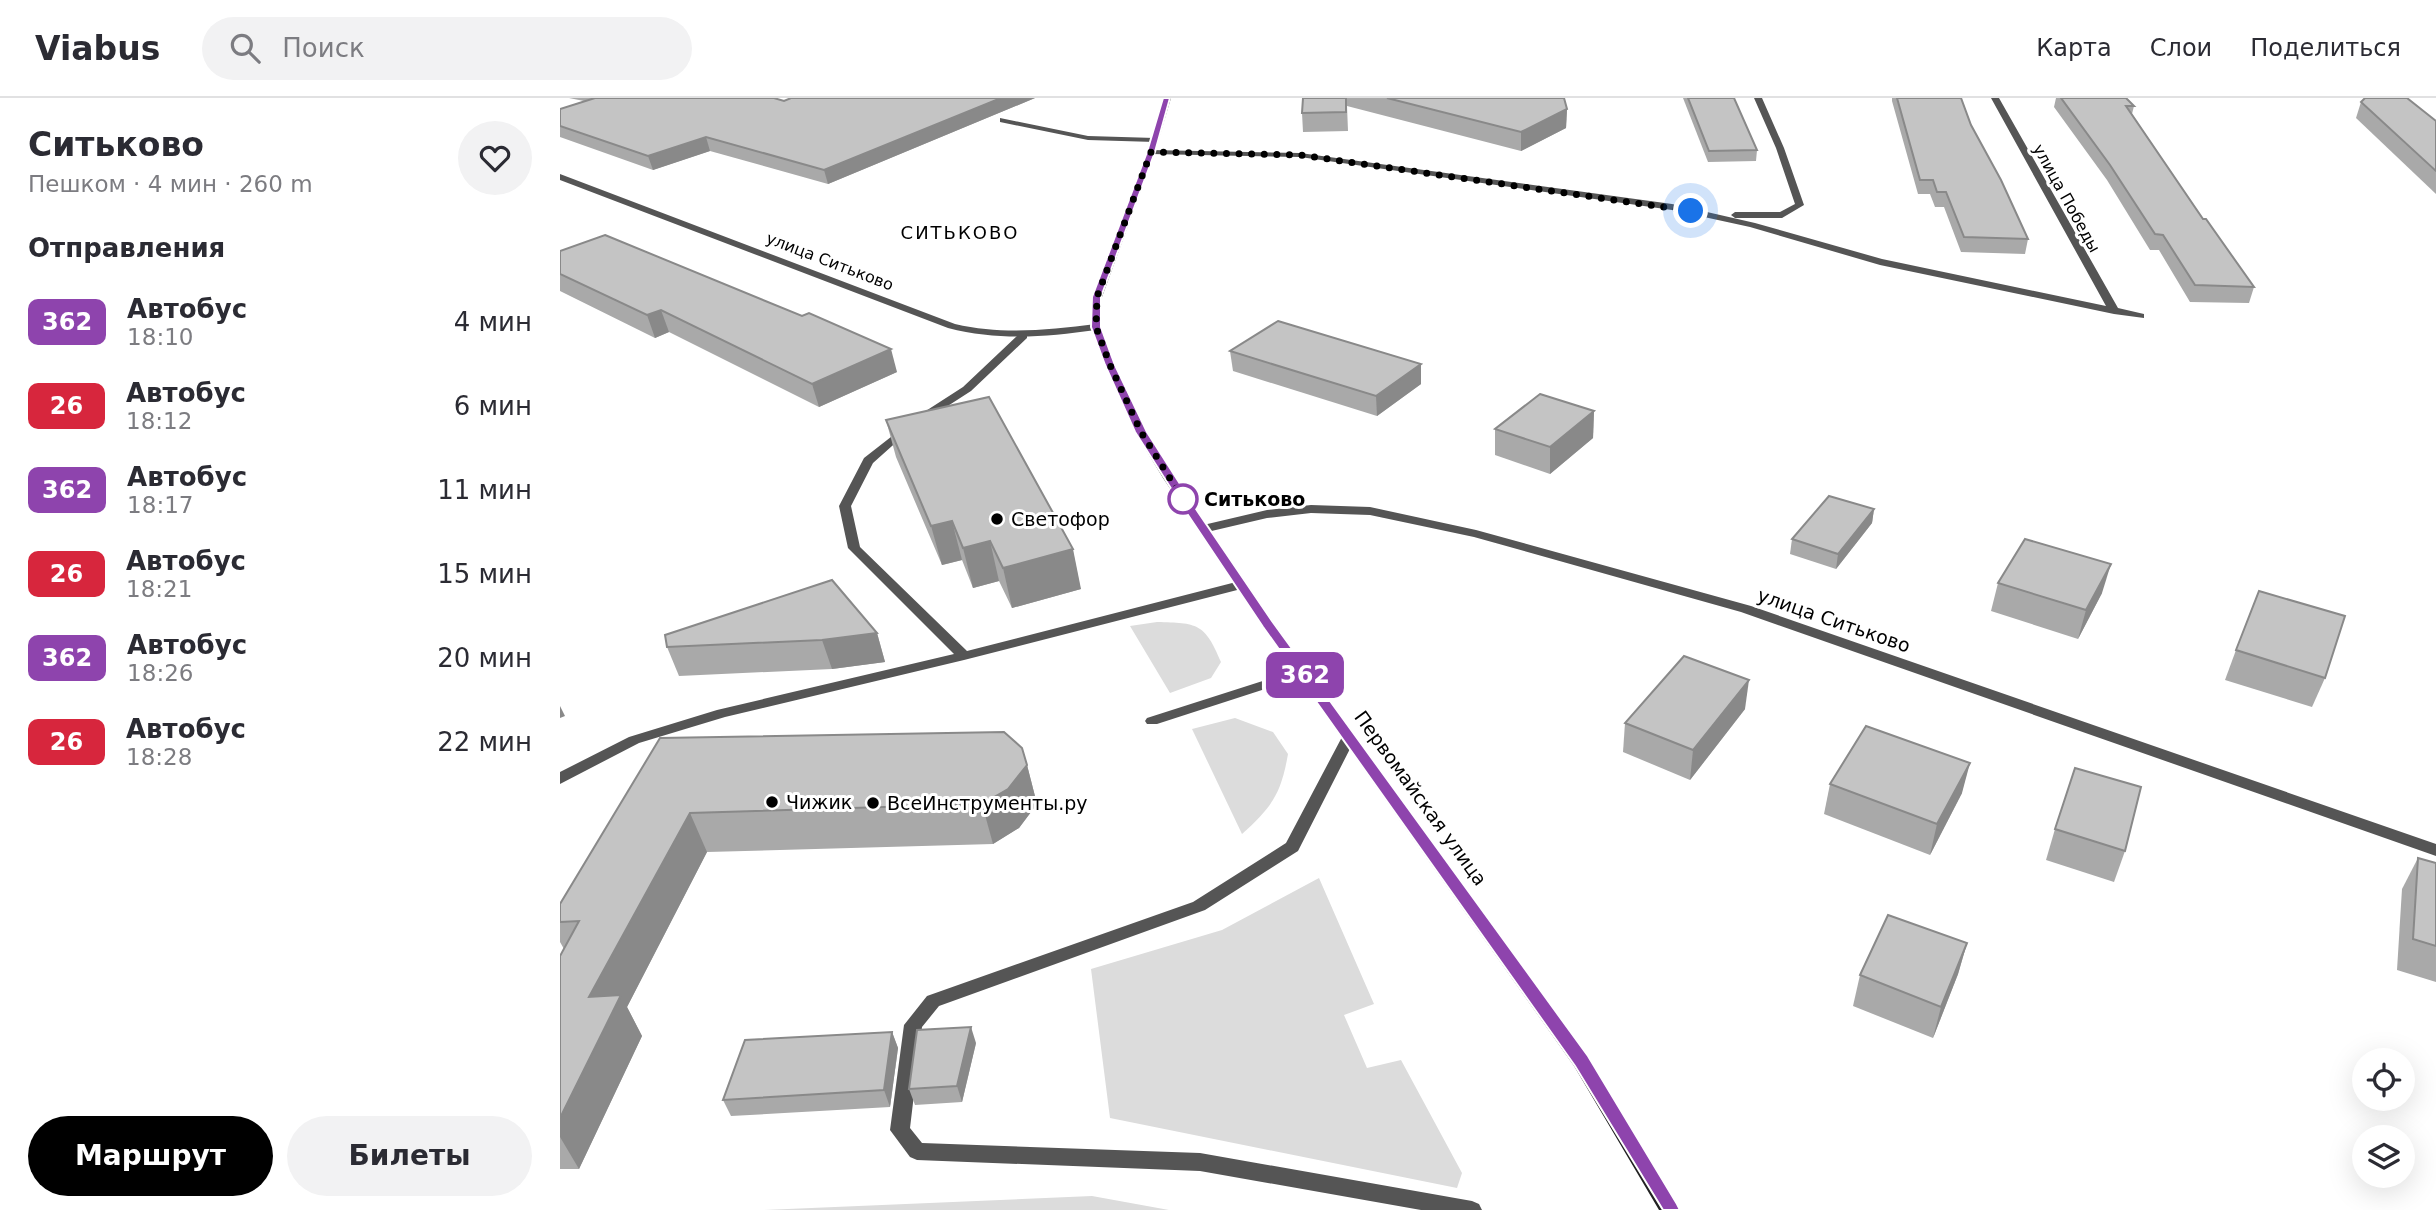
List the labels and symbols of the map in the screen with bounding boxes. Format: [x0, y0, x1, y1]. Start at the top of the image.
street label: улица Победы [2029, 141, 2104, 256]
your location [1673, 193, 1708, 228]
district label: СИТЬКОВО [901, 222, 1019, 243]
street label: улица Ситьково [763, 228, 896, 295]
marker: Ситьково [1168, 484, 1198, 514]
place label: Ситьково [1204, 488, 1305, 510]
place label: Светофор [1011, 508, 1110, 530]
marker: Светофор [989, 511, 1005, 527]
street label: улица Ситьково [1755, 584, 1913, 656]
line badge: 362 [1265, 652, 1345, 698]
street label: Первомайская улица [1350, 706, 1492, 890]
place label: Чижик [786, 791, 852, 813]
place label: ВсеИнструменты.ру [887, 792, 1087, 814]
marker: Чижик [764, 794, 780, 810]
marker: ВсеИнструменты.ру [865, 795, 881, 811]

